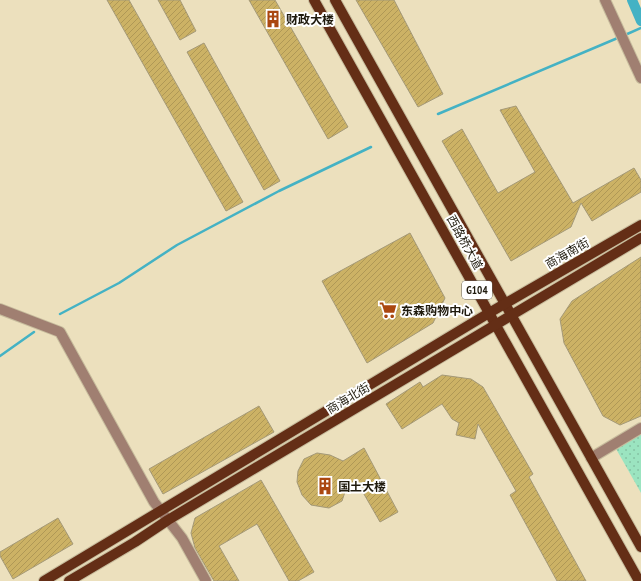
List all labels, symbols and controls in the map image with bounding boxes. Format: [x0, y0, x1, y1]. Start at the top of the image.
building icon: 财政大楼 [263, 9, 283, 29]
place label: 财政大楼 [286, 12, 334, 27]
street label: 西路桥大道 [444, 212, 486, 272]
street label: 商海南街 [542, 235, 592, 271]
road number: G104 [462, 281, 492, 299]
supermarket icon: 东森购物中心 [378, 300, 398, 320]
place label: 东森购物中心 [401, 303, 473, 318]
street label: 商海北街 [324, 379, 372, 417]
building icon: 国土大楼 [315, 476, 335, 496]
place label: 国土大楼 [338, 479, 386, 494]

